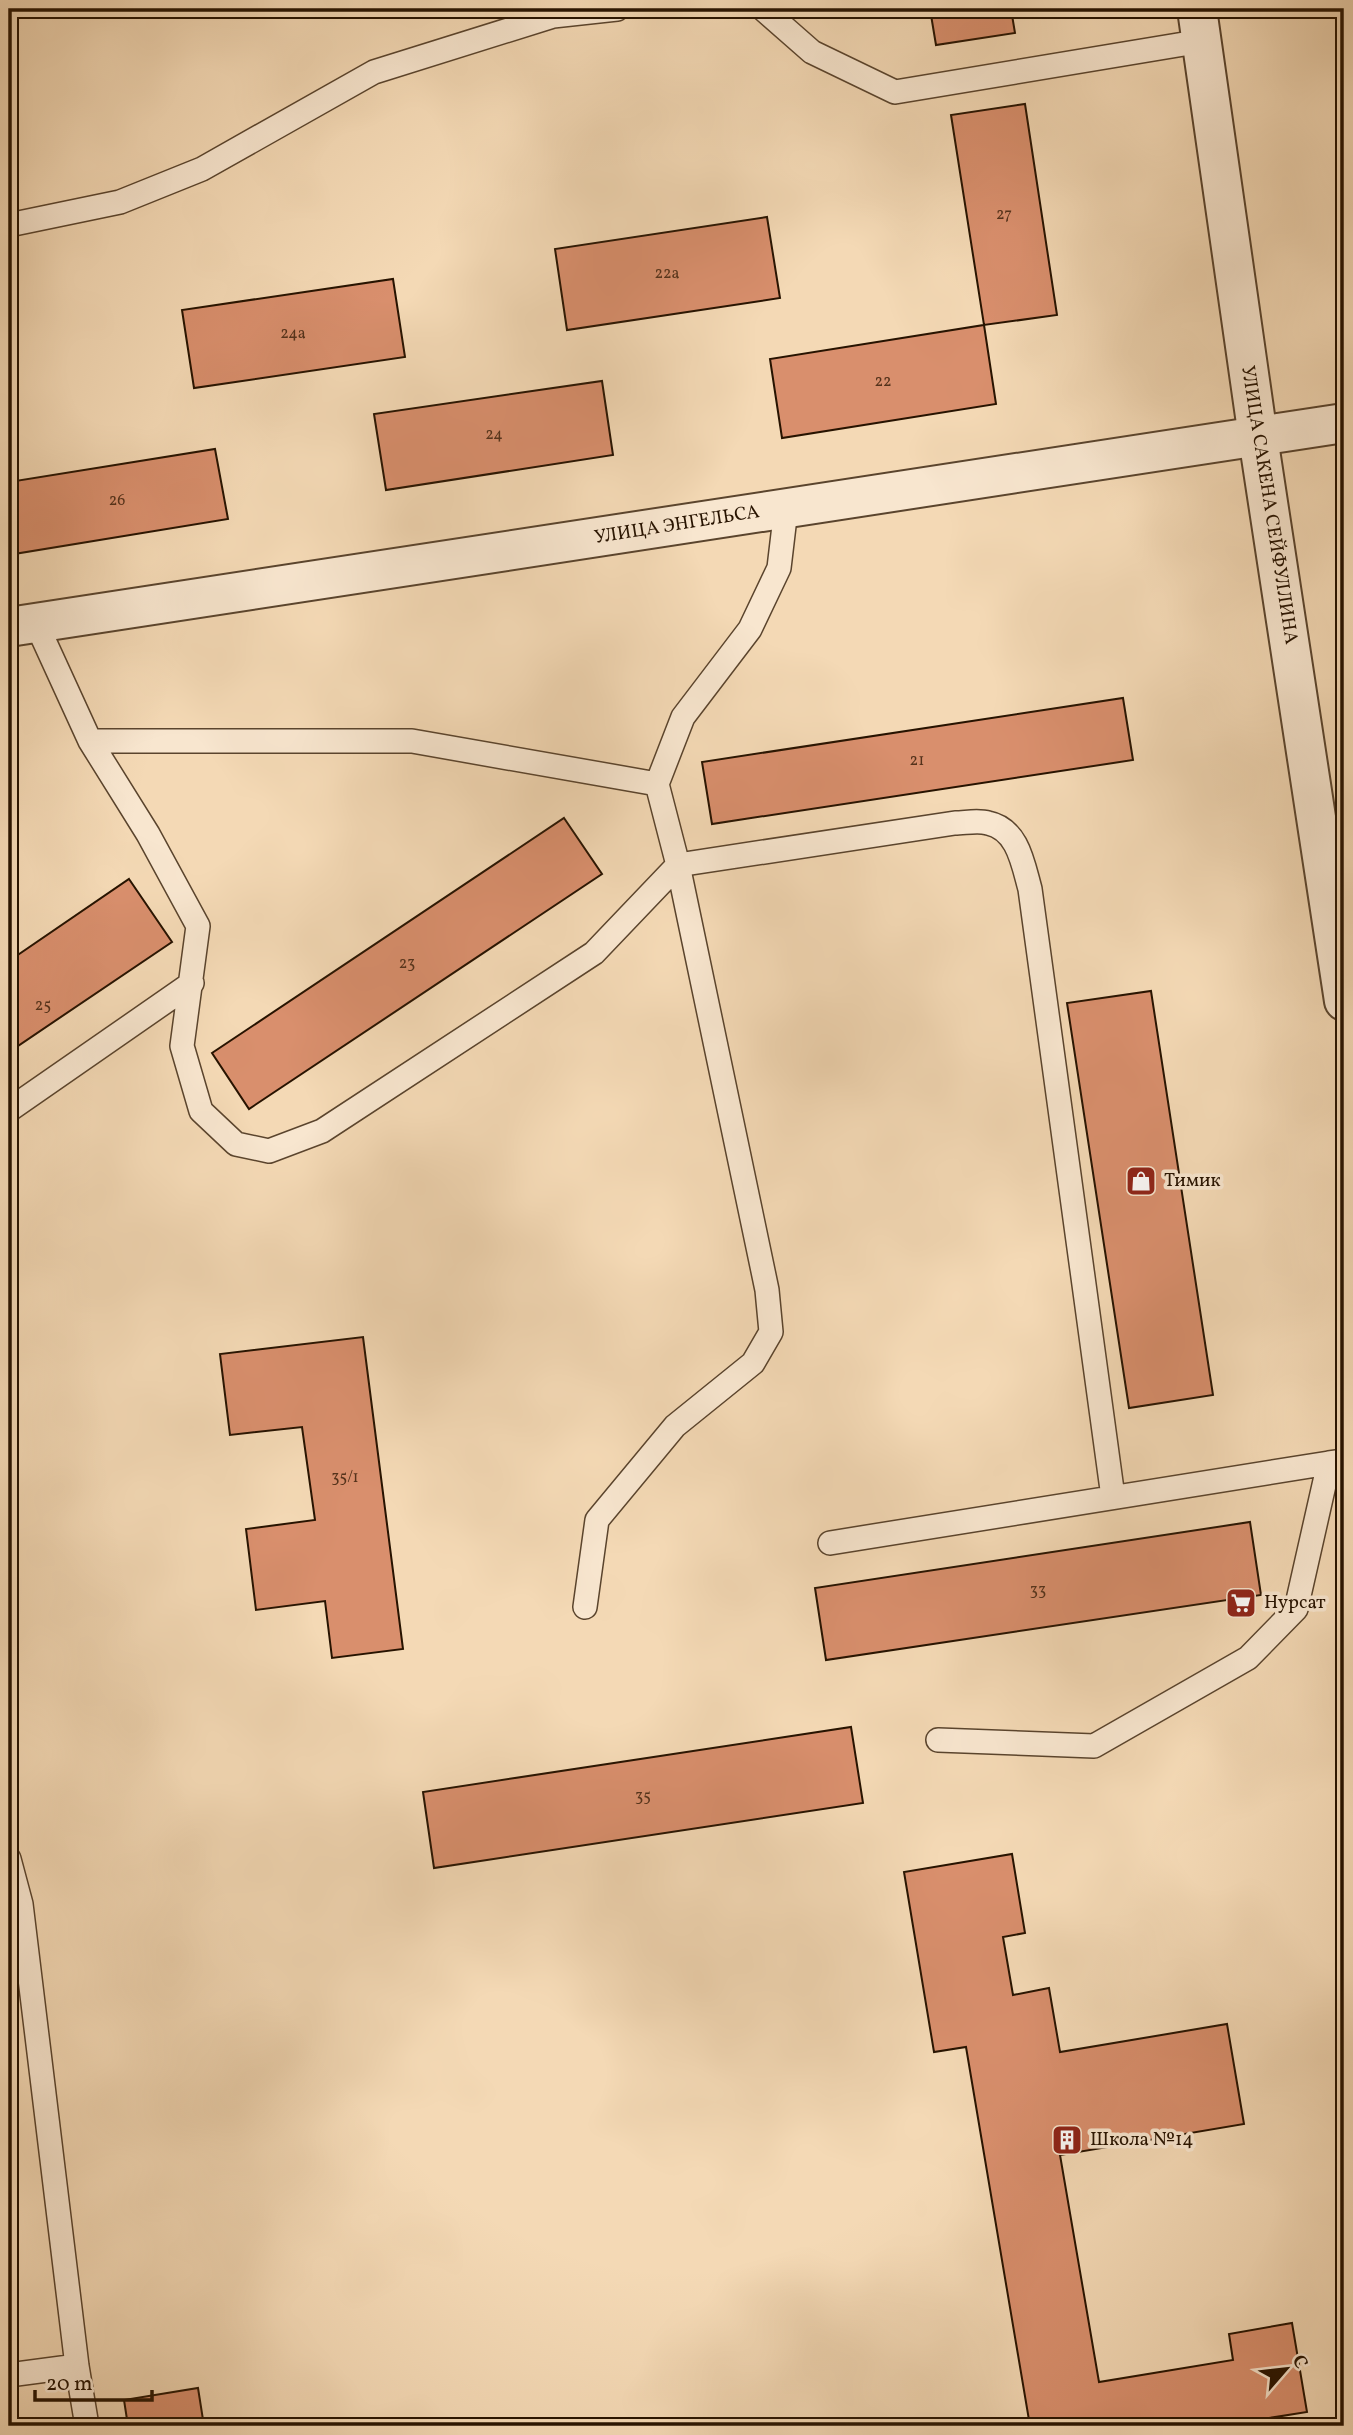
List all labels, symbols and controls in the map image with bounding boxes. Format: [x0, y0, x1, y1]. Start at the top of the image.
house number: 27 [996, 204, 1012, 226]
house number: 22а [654, 263, 680, 285]
house number: 24а [280, 323, 306, 345]
street label: УЛИЦА САКЕНА СЕЙФУЛЛИНА [1234, 364, 1304, 646]
house number: 22 [874, 371, 892, 393]
house number: 24 [485, 424, 503, 446]
house number: 26 [109, 490, 125, 512]
street label: УЛИЦА ЭНГЕЛЬСА [592, 499, 762, 551]
house number: 21 [910, 750, 924, 772]
house number: 23 [399, 953, 415, 975]
house number: 25 [35, 995, 51, 1017]
shop icon: Тимик [1124, 1164, 1158, 1198]
place label: Тимик [1164, 1168, 1221, 1194]
house number: 35/1 [331, 1467, 359, 1489]
house number: 33 [1030, 1580, 1046, 1602]
supermarket icon: Нурсат [1224, 1586, 1258, 1620]
place label: Нурсат [1264, 1590, 1326, 1616]
house number: 35 [635, 1786, 651, 1808]
building icon: Школа №14 [1050, 2123, 1084, 2157]
place label: Школа №14 [1090, 2127, 1194, 2153]
north arrow [1252, 2334, 1322, 2404]
text: С [1285, 2350, 1314, 2373]
scale bar [35, 2358, 152, 2402]
text: 20 m [46, 2370, 92, 2399]

